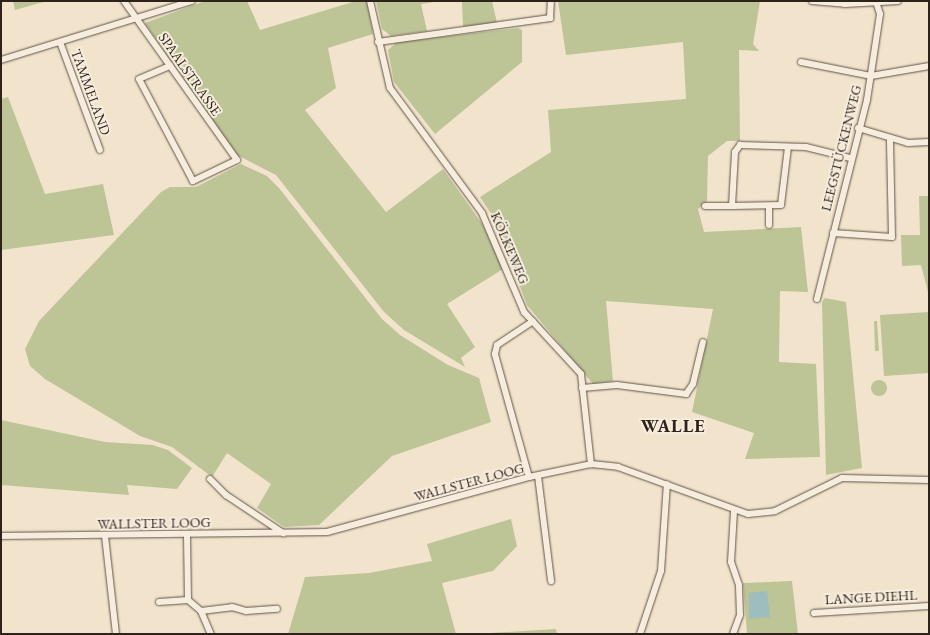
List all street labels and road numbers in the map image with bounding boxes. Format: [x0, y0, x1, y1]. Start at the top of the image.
street label: SPAALSTRASSE [155, 29, 225, 119]
street label: TAMMELAND [68, 47, 114, 137]
street label: LEEGSTÜCKENWEG [817, 83, 865, 213]
street label: KÖLKEWEG [487, 209, 533, 287]
street label: WALLSTER LOOG [412, 459, 526, 505]
street label: WALLSTER LOOG [97, 514, 211, 532]
street label: LANGE DIEHL [824, 586, 918, 608]

